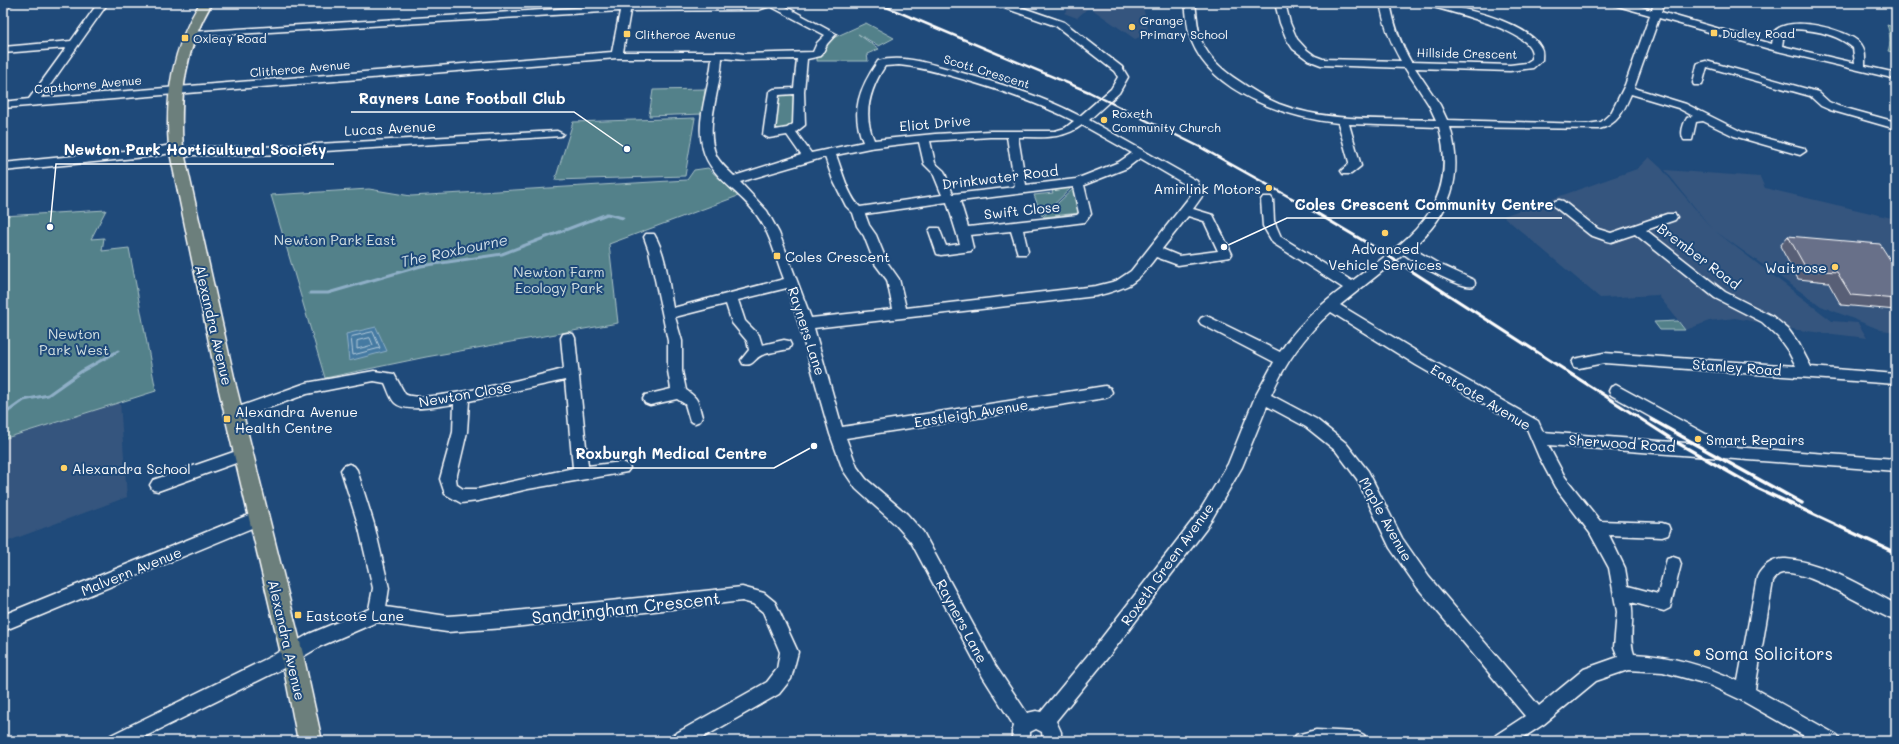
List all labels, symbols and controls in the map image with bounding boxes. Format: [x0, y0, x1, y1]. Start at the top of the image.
place label: Grange Primary School [1140, 12, 1228, 42]
marker: Grange Primary School [1127, 22, 1137, 32]
place label: Dudley Road [1722, 25, 1795, 41]
place label: Clitheroe Avenue [635, 26, 736, 42]
marker: Dudley Road [1709, 28, 1719, 38]
marker: Clitheroe Avenue [622, 29, 632, 39]
place label: Oxleay Road [193, 30, 267, 46]
marker: Oxleay Road [180, 33, 190, 43]
street label: Hillside Crescent [1416, 44, 1518, 62]
street label: Scott Crescent [942, 50, 1032, 92]
street label: Clitheroe Avenue [249, 56, 351, 80]
street label: Capthorne Avenue [33, 71, 143, 97]
callout: Rayners Lane Football Club [351, 85, 574, 112]
text: Rayners Lane Football Club [359, 88, 565, 108]
place label: Roxeth Community Church [1112, 105, 1221, 135]
street label: Eliot Drive [898, 110, 972, 136]
marker: Roxeth Community Church [1099, 115, 1109, 125]
street label: Lucas Avenue [344, 116, 436, 140]
callout: Newton Park Horticultural Society [56, 137, 334, 164]
text: Newton Park Horticultural Society [64, 139, 326, 159]
street label: Drinkwater Road [941, 160, 1059, 194]
place label: Amirlink Motors [1154, 179, 1261, 198]
marker: Amirlink Motors [1264, 183, 1274, 193]
callout: Coles Crescent Community Centre [1287, 191, 1562, 218]
text: Coles Crescent Community Centre [1295, 194, 1553, 214]
street label: Swift Close [983, 197, 1061, 223]
street label: Brember Road [1654, 218, 1745, 294]
marker: Advanced Vehicle Services [1380, 228, 1390, 238]
water label: The Roxbourne [399, 229, 509, 271]
park label: Newton Park East [274, 230, 396, 249]
place label: Advanced Vehicle Services [1328, 239, 1442, 274]
place label: Coles Crescent [785, 247, 890, 266]
marker: Coles Crescent [772, 251, 782, 261]
place label: Waitrose [1765, 258, 1827, 277]
park label: Newton Farm Ecology Park [513, 262, 605, 297]
marker: Waitrose [1830, 262, 1840, 272]
street label: Alexandra Avenue [191, 263, 237, 387]
street label: Rayners Lane [784, 284, 830, 378]
park label: Newton Park West [39, 324, 109, 359]
street label: Stanley Road [1692, 354, 1782, 380]
street label: Eastcote Avenue [1427, 359, 1535, 435]
street label: Newton Close [417, 376, 513, 412]
street label: Eastleigh Avenue [913, 395, 1029, 431]
place label: Alexandra Avenue Health Centre [235, 402, 358, 437]
marker: Alexandra Avenue Health Centre [222, 414, 232, 424]
street label: Sherwood Road [1568, 430, 1676, 456]
place label: Smart Repairs [1706, 430, 1805, 449]
marker: Smart Repairs [1693, 434, 1703, 444]
callout: Roxburgh Medical Centre [567, 441, 774, 468]
text: Roxburgh Medical Centre [575, 443, 767, 463]
place label: Alexandra School [72, 459, 191, 478]
marker: Alexandra School [59, 463, 69, 473]
street label: Maple Avenue [1355, 473, 1417, 565]
street label: Roxeth Green Avenue [1116, 499, 1218, 629]
street label: Malvern Avenue [78, 542, 184, 600]
street label: Rayners Lane [932, 576, 992, 666]
street label: Alexandra Avenue [264, 578, 310, 702]
street label: Sandringham Crescent [531, 586, 721, 628]
place label: Eastcote Lane [306, 606, 404, 625]
marker: Eastcote Lane [293, 610, 303, 620]
place label: Soma Solicitors [1705, 642, 1833, 664]
marker: Soma Solicitors [1692, 648, 1702, 658]

